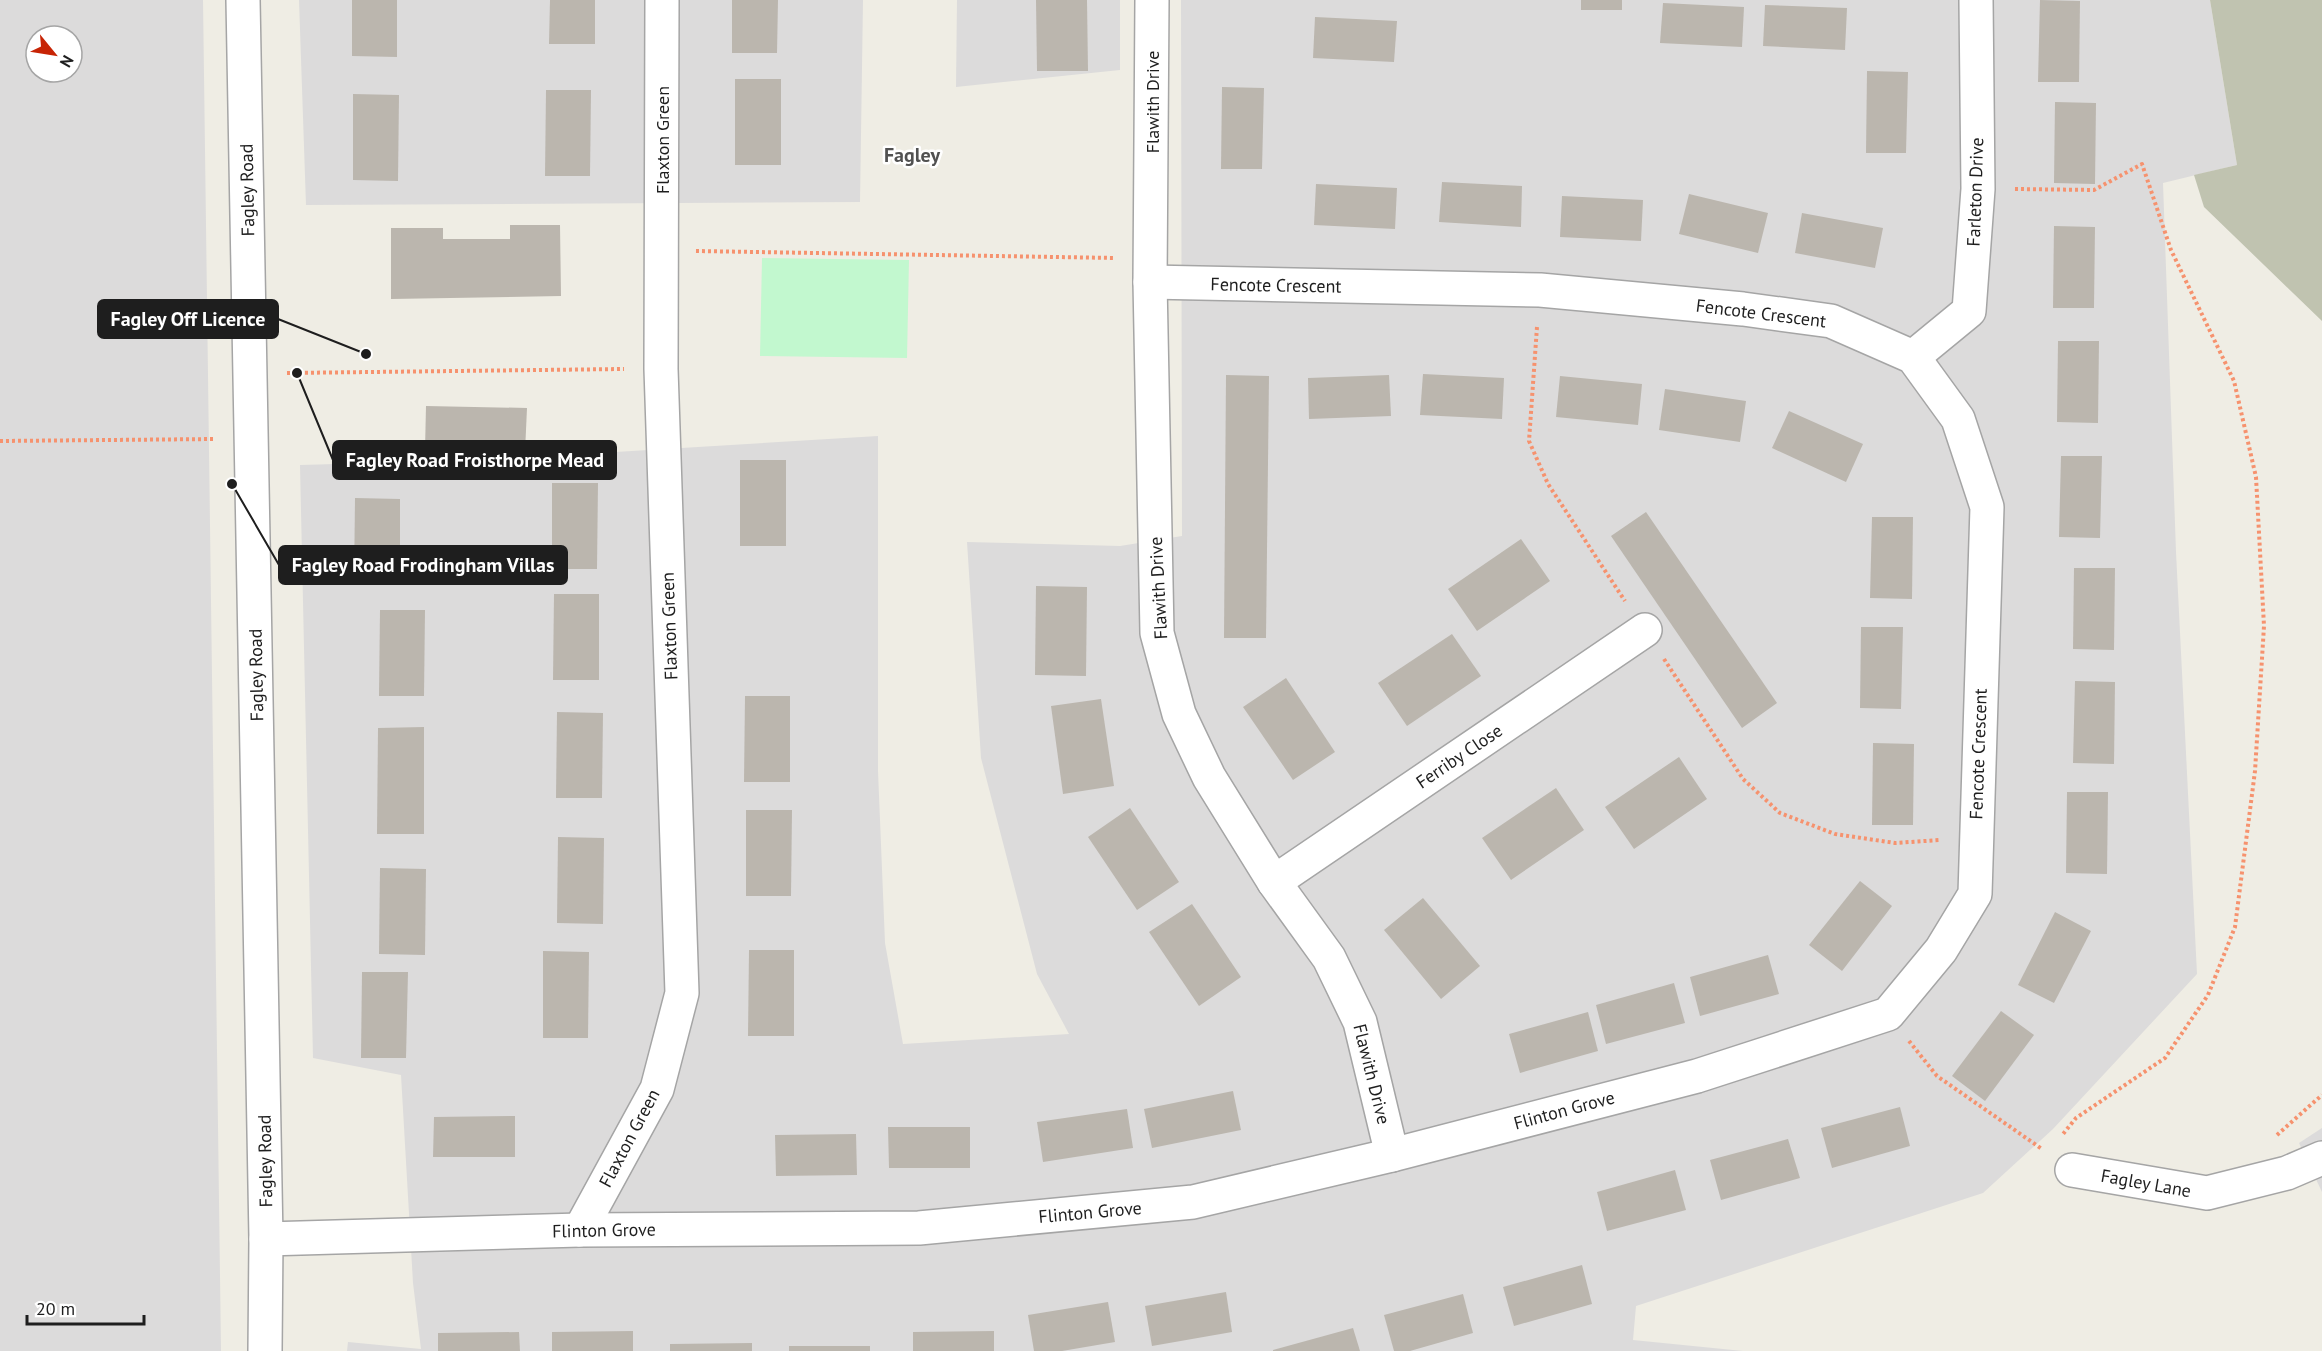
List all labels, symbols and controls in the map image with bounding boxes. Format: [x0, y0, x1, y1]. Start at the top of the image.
north arrow [24, 24, 84, 84]
street label: Flawith Drive [1141, 51, 1164, 153]
text: N [56, 52, 78, 71]
street label: Flaxton Green [651, 86, 674, 194]
street label: Farleton Drive [1962, 137, 1988, 247]
district label: Fagley [884, 142, 940, 168]
street label: Fagley Road [235, 144, 259, 236]
street label: Fencote Crescent [1210, 272, 1342, 298]
street label: Fencote Crescent [1695, 294, 1827, 332]
callout: Fagley Off Licence [98, 300, 278, 338]
text: Fagley Off Licence [110, 306, 266, 332]
callout: Fagley Road Froisthorpe Mead [333, 441, 616, 479]
text: Fagley Road Froisthorpe Mead [346, 447, 604, 473]
street label: Flawith Drive [1144, 536, 1172, 640]
callout: Fagley Road Frodingham Villas [279, 546, 567, 584]
text: Fagley Road Frodingham Villas [292, 552, 554, 578]
street label: Flaxton Green [656, 572, 682, 680]
street label: Fagley Road [244, 629, 268, 721]
street label: Fencote Crescent [1964, 688, 1992, 820]
street label: Ferriby Close [1411, 719, 1507, 793]
street label: Flawith Drive [1348, 1021, 1396, 1127]
street label: Flaxton Green [593, 1085, 665, 1191]
street label: Flinton Grove [1511, 1085, 1617, 1135]
street label: Fagley Road [253, 1115, 277, 1207]
street label: Fagley Lane [2099, 1164, 2193, 1202]
street label: Flinton Grove [1037, 1196, 1143, 1228]
street label: Flinton Grove [552, 1218, 656, 1242]
scale bar [27, 1288, 144, 1326]
text: 20 m [36, 1297, 75, 1320]

